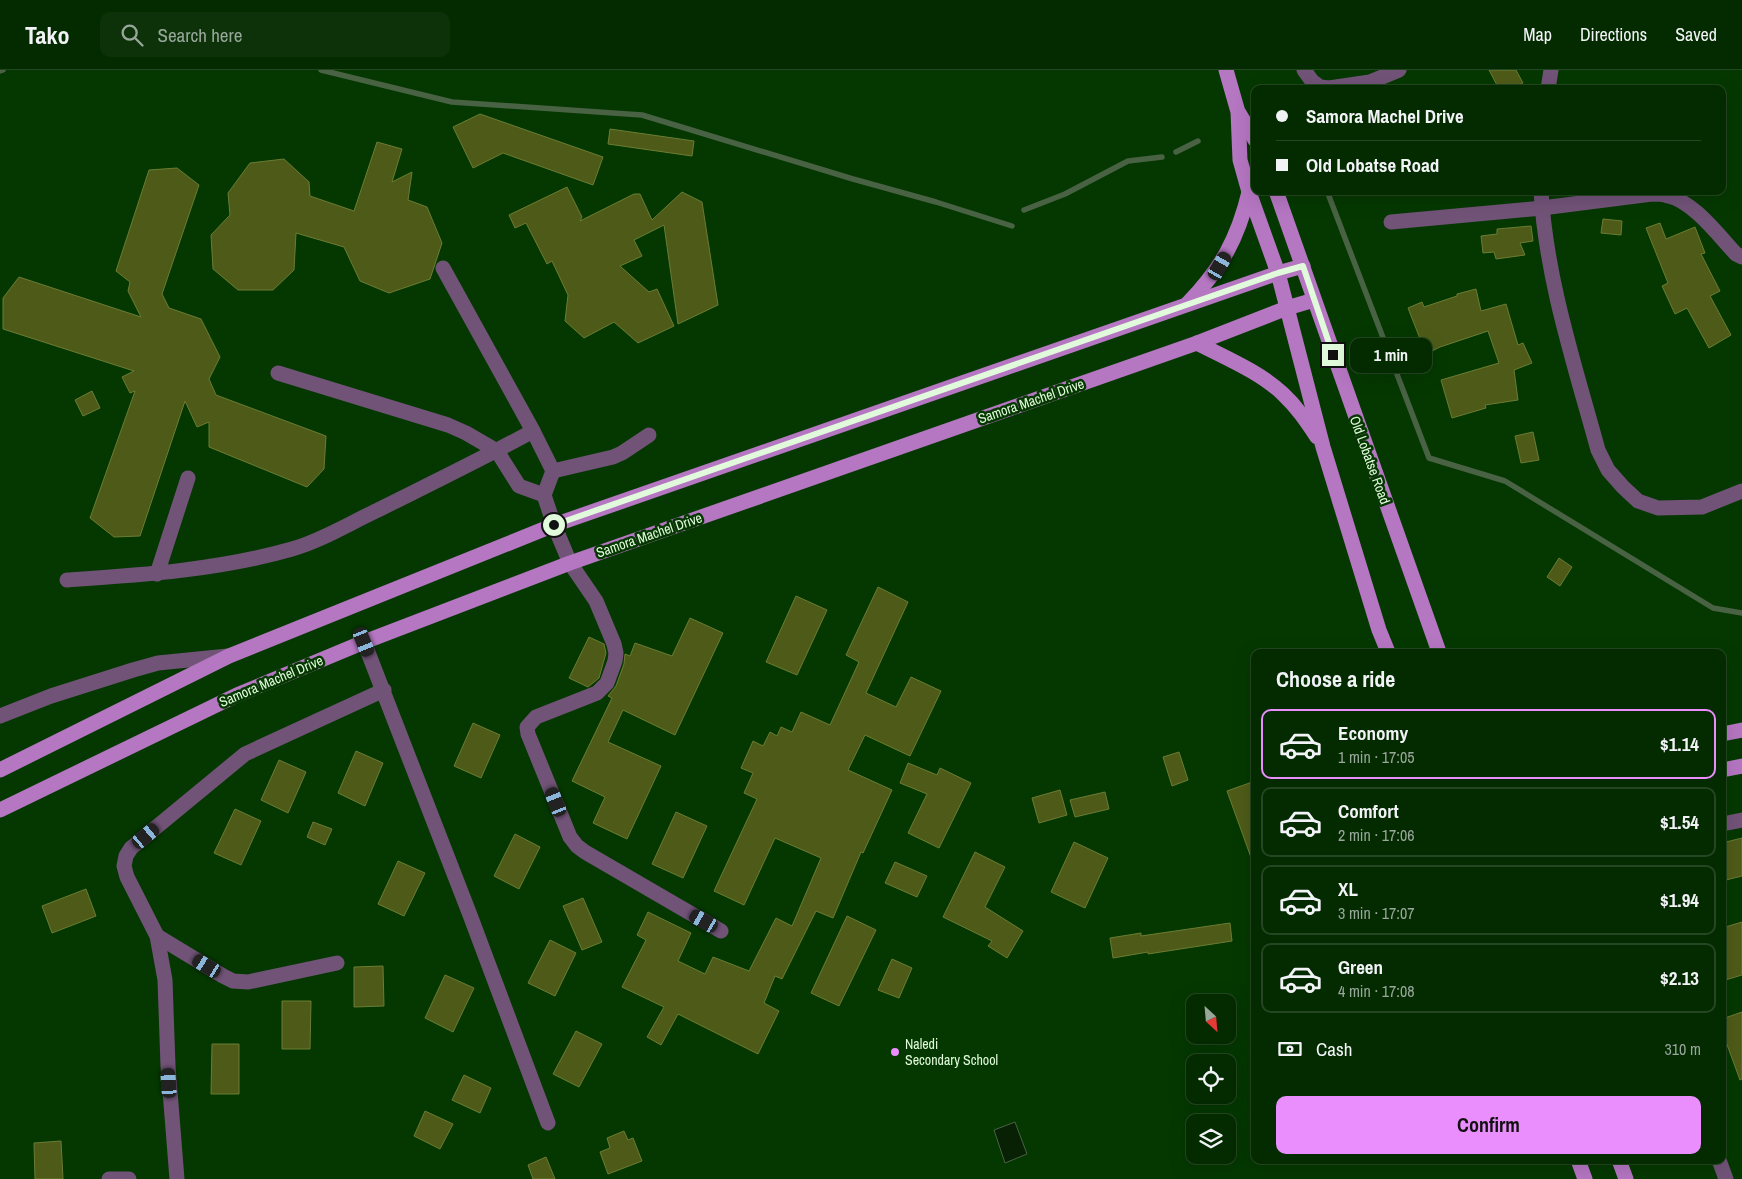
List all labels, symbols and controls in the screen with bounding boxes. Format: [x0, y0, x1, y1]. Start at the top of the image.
search box [100, 12, 450, 57]
text: Tako [25, 19, 70, 51]
icon: search [118, 21, 146, 49]
text: Search here [158, 22, 242, 48]
text: Map [1523, 22, 1552, 47]
text: Directions [1580, 22, 1647, 47]
text: Saved [1675, 22, 1717, 47]
text: Samora Machel Drive [1306, 103, 1464, 129]
text: Old Lobatse Road [1306, 152, 1439, 178]
car [1206, 249, 1233, 283]
callout: 1 min [1350, 338, 1433, 372]
route end [1322, 344, 1344, 366]
text: 1 min [1374, 344, 1408, 366]
street label: Samora Machel Drive [976, 374, 1086, 428]
street label: Old Lobatse Road [1346, 413, 1394, 507]
street label: Samora Machel Drive [594, 508, 704, 562]
route start [543, 514, 565, 536]
car [351, 625, 376, 659]
street label: Samora Machel Drive [216, 651, 326, 711]
text: Choose a ride [1276, 664, 1395, 694]
text: Economy [1338, 720, 1408, 746]
icon: car [1278, 722, 1323, 767]
text: $1.14 [1660, 731, 1699, 757]
text: 1 min · 17:05 [1338, 746, 1415, 768]
car [543, 785, 568, 819]
text: Comfort [1338, 798, 1399, 824]
icon: car [1278, 800, 1323, 845]
text: $1.54 [1660, 809, 1699, 835]
car [129, 821, 162, 851]
text: 2 min · 17:06 [1338, 824, 1415, 846]
text: XL [1338, 876, 1358, 902]
icon: car [1278, 878, 1323, 923]
text: $1.94 [1660, 887, 1699, 913]
text: 3 min · 17:07 [1338, 902, 1415, 924]
car [687, 907, 720, 935]
car [190, 952, 223, 980]
text: Green [1338, 954, 1383, 980]
icon: car [1278, 956, 1323, 1001]
text: $2.13 [1660, 965, 1699, 991]
text: 4 min · 17:08 [1338, 980, 1415, 1002]
north arrow [1186, 994, 1236, 1044]
map controls [1186, 994, 1236, 1164]
place label: Naledi Secondary School [905, 1035, 998, 1069]
icon: cash [1276, 1035, 1304, 1063]
text: Cash [1316, 1036, 1352, 1062]
text: 310 m [1665, 1038, 1701, 1060]
marker: Naledi Secondary School [889, 1046, 901, 1058]
button: locate [1186, 1054, 1236, 1104]
car [160, 1068, 177, 1098]
button: Confirm [1276, 1096, 1701, 1154]
button: layers [1186, 1114, 1236, 1164]

